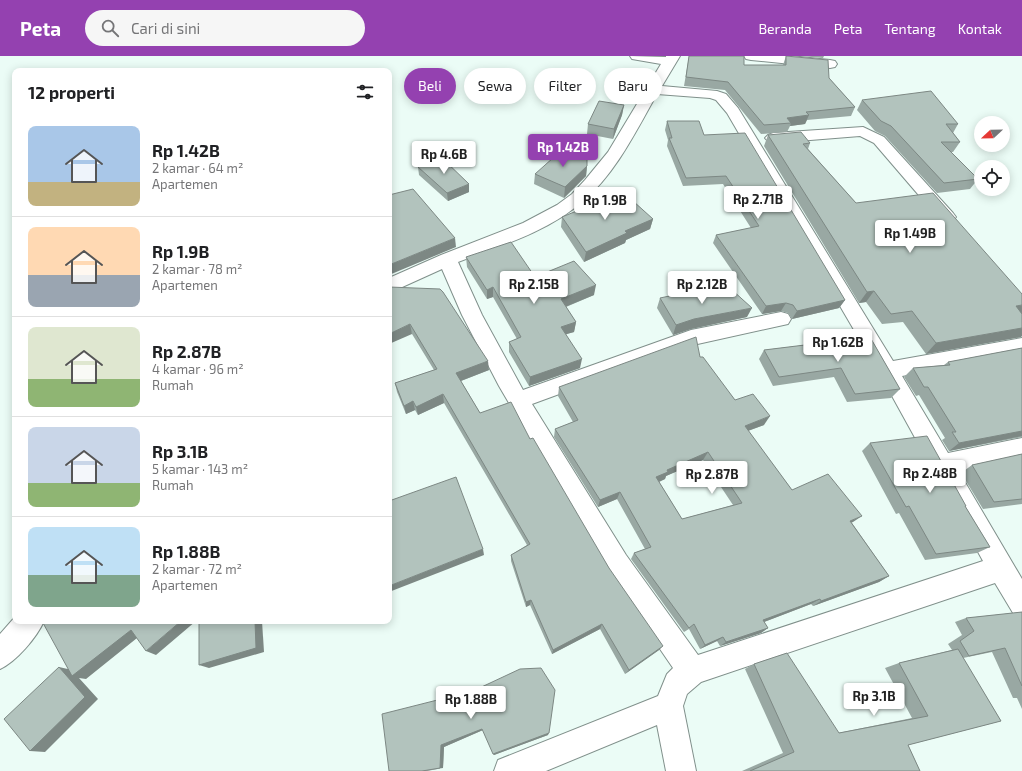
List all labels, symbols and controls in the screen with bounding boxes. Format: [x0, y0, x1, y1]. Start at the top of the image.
search box [85, 10, 365, 46]
text: Peta [20, 17, 61, 40]
icon: search [99, 17, 121, 39]
text: Cari di sini [131, 19, 200, 37]
text: Beranda [758, 20, 812, 37]
text: Peta [834, 20, 862, 37]
text: Tentang [884, 20, 936, 37]
text: Kontak [958, 20, 1002, 37]
chip: Beli [404, 68, 456, 104]
chip: Sewa [464, 68, 526, 104]
chip: Filter [534, 68, 596, 104]
chip: Baru [604, 68, 662, 104]
icon: filters [354, 81, 376, 103]
text: 12 properti [28, 82, 115, 102]
north arrow [974, 116, 1010, 152]
map controls [974, 116, 1010, 196]
pin: Rp 1.42B [522, 134, 604, 168]
text: Rp 1.42B [537, 139, 589, 155]
text: Rp 1.42B [152, 140, 220, 160]
pin: Rp 4.6B [407, 141, 481, 175]
icon: home [60, 142, 108, 190]
text: Rp 4.6B [421, 146, 467, 162]
text: 2 kamar · 64 m² [152, 160, 243, 176]
button: locate [974, 160, 1010, 196]
text: Apartemen [152, 176, 218, 192]
pin: Rp 2.71B [717, 186, 799, 220]
pin: Rp 1.9B [568, 187, 642, 221]
text: Rp 2.71B [733, 191, 783, 207]
text: Rp 1.9B [583, 192, 627, 208]
pin: Rp 1.49B [869, 220, 951, 254]
text: Rp 1.49B [884, 225, 936, 241]
text: Rp 1.9B [152, 241, 209, 261]
icon: home [60, 243, 108, 291]
text: 2 kamar · 78 m² [152, 261, 243, 277]
pin: Rp 2.15B [493, 271, 575, 305]
pin: Rp 2.12B [661, 271, 743, 305]
text: Rp 2.15B [509, 276, 559, 292]
text: Rp 2.12B [677, 276, 727, 292]
text: Apartemen [152, 277, 218, 293]
pin: Rp 1.62B [797, 329, 879, 363]
text: Rp 1.62B [812, 334, 864, 350]
text: Rp 2.87B [152, 341, 221, 361]
icon: home [60, 343, 108, 391]
text: 4 kamar · 96 m² [152, 361, 244, 377]
text: Rumah [152, 377, 194, 393]
text: Rp 3.1B [152, 441, 208, 461]
icon: home [60, 443, 108, 491]
pin: Rp 2.48B [889, 460, 971, 494]
text: 5 kamar · 143 m² [152, 461, 248, 477]
pin: Rp 2.87B [671, 461, 753, 495]
text: Rp 2.48B [903, 465, 957, 481]
text: Rp 2.87B [685, 466, 739, 482]
text: Rumah [152, 477, 194, 493]
text: Rp 1.88B [152, 541, 220, 561]
icon: home [60, 543, 108, 591]
text: 2 kamar · 72 m² [152, 561, 242, 577]
text: Apartemen [152, 577, 218, 593]
pin: Rp 3.1B [837, 683, 911, 717]
pin: Rp 1.88B [430, 686, 512, 720]
text: Rp 3.1B [853, 688, 895, 704]
text: Rp 1.88B [445, 691, 497, 707]

